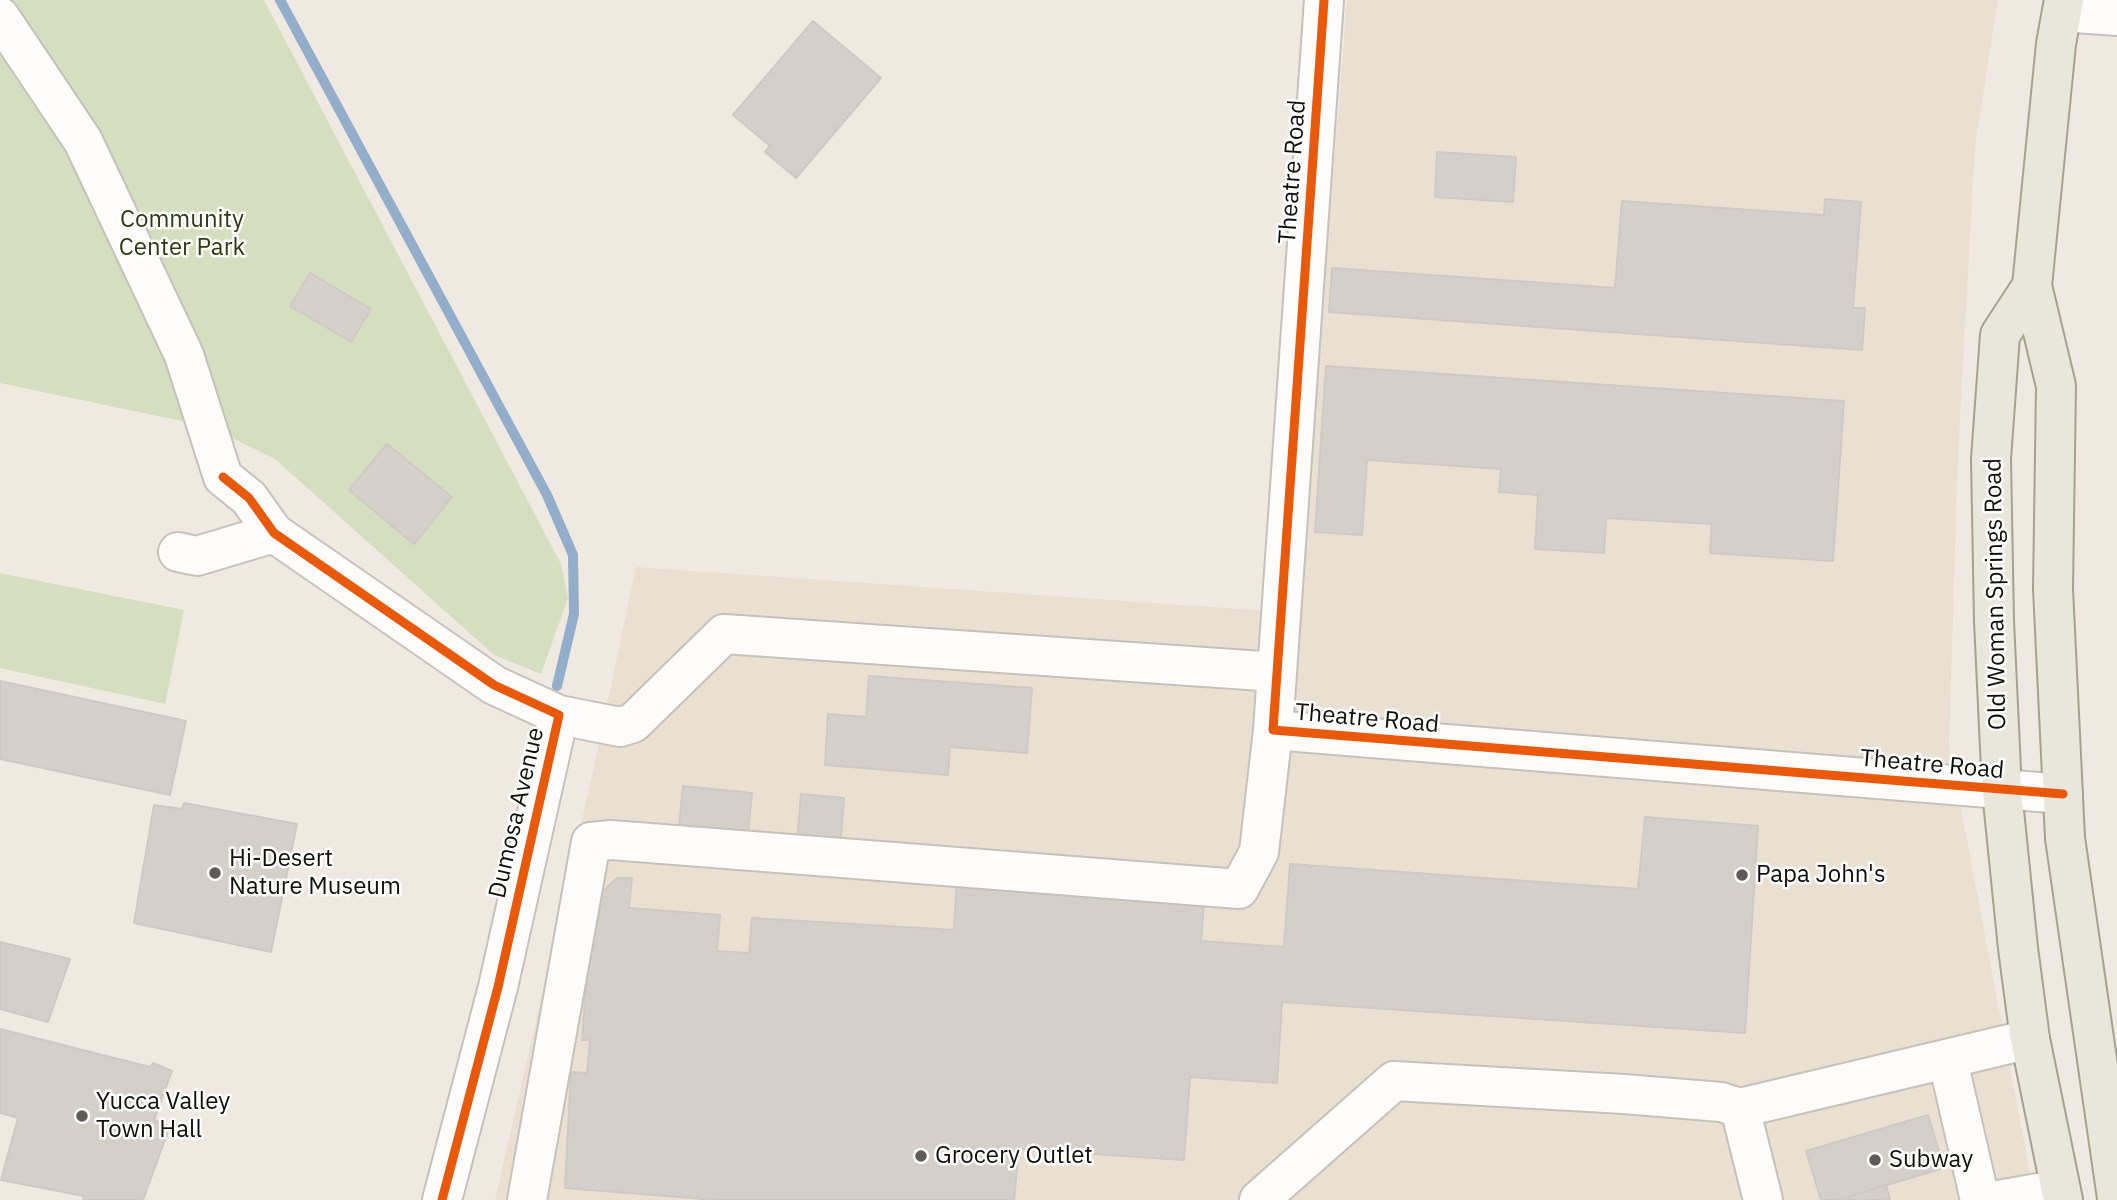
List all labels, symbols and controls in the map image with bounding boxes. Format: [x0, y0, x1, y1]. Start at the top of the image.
street label: Theatre Road [1274, 99, 1312, 245]
park label: Community Center Park [119, 206, 245, 262]
street label: Old Woman Springs Road [1979, 458, 2013, 730]
street label: Theatre Road [1294, 698, 1440, 740]
street label: Dumosa Avenue [483, 725, 551, 901]
street label: Theatre Road [1859, 744, 2005, 786]
place label: Hi-Desert Nature Museum [229, 845, 401, 901]
place label: Papa John's [1756, 861, 1886, 889]
marker: Hi-Desert Nature Museum [207, 865, 223, 881]
marker: Papa John's [1734, 867, 1750, 883]
place label: Yucca Valley Town Hall [96, 1088, 230, 1144]
marker: Yucca Valley Town Hall [74, 1108, 90, 1124]
place label: Grocery Outlet [935, 1142, 1093, 1170]
place label: Subway [1889, 1146, 1973, 1174]
marker: Grocery Outlet [913, 1148, 929, 1164]
marker: Subway [1867, 1152, 1883, 1168]

